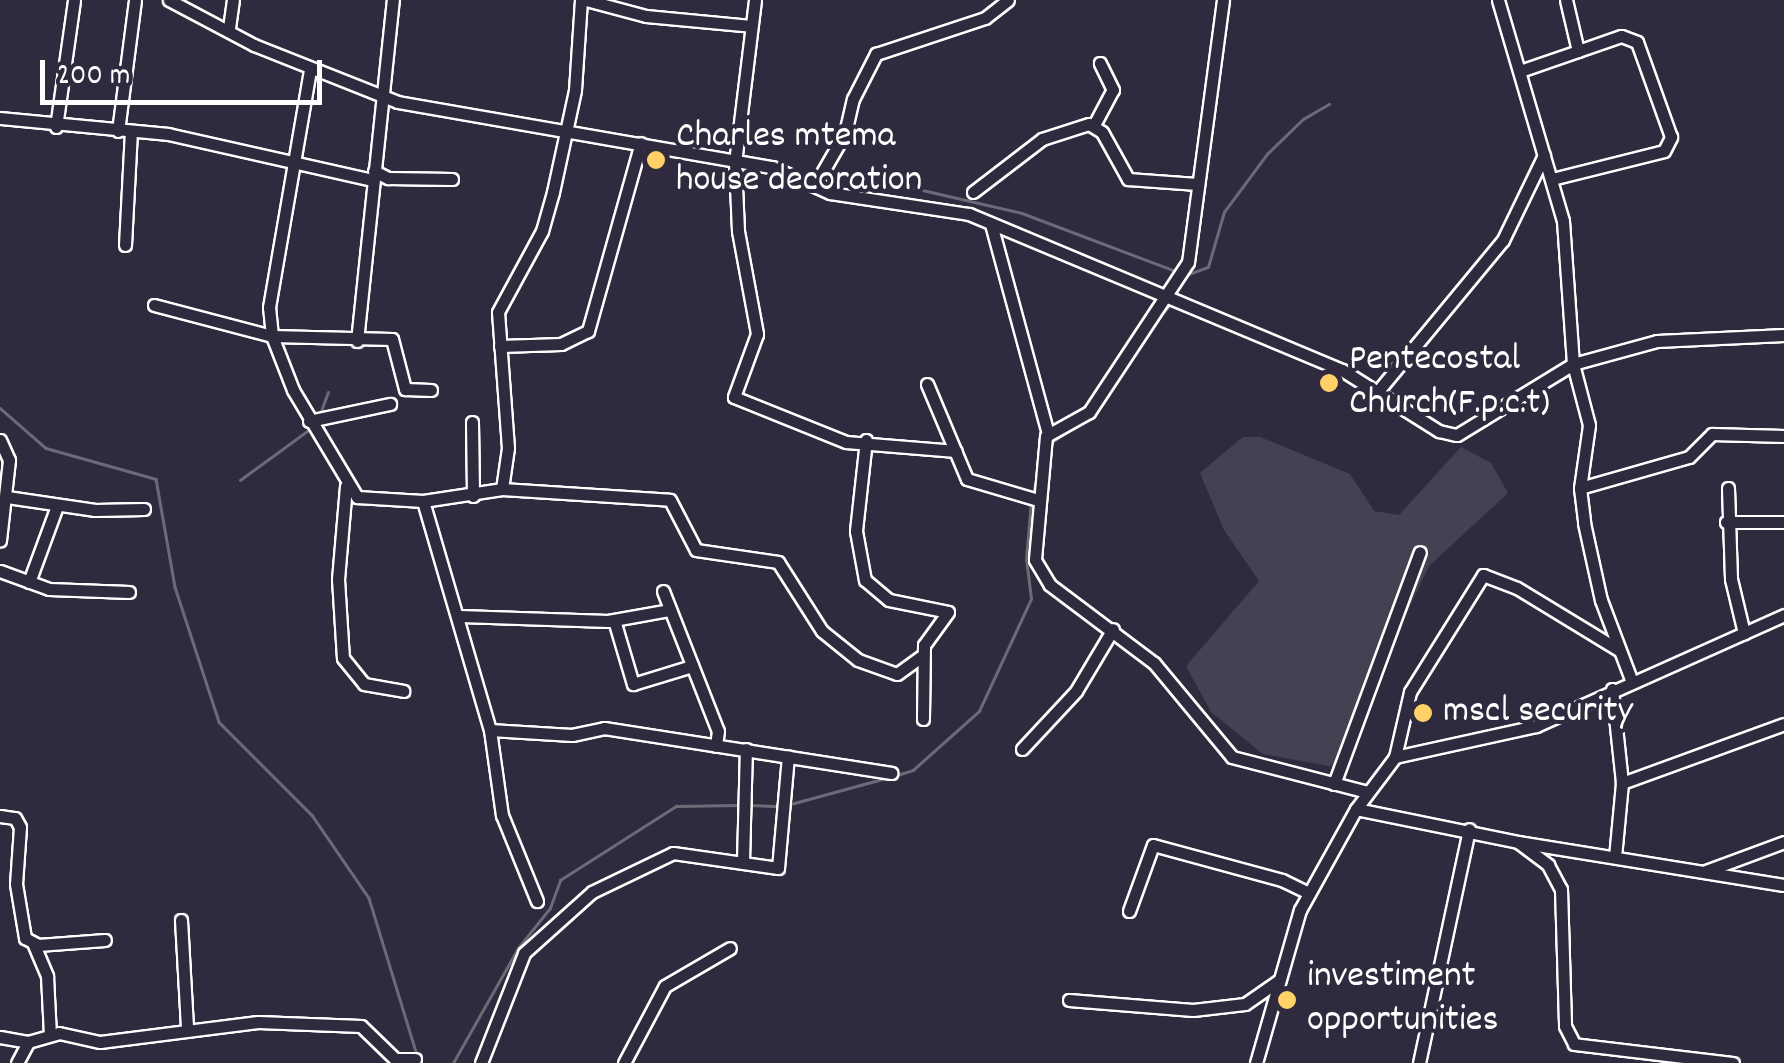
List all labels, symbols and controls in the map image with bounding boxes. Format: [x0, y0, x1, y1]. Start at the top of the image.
scale bar [45, 40, 328, 102]
text: 200 m [57, 56, 130, 99]
place label: Charles mtema house decoration [676, 115, 922, 204]
marker: Charles mtema house decoration [645, 149, 667, 171]
place label: Pentecostal Church(F.p.c.t) [1349, 338, 1550, 428]
marker: Pentecostal Church(F.p.c.t) [1318, 372, 1340, 394]
place label: mscl security [1443, 690, 1633, 736]
marker: mscl security [1412, 702, 1434, 724]
place label: investiment opportunities [1307, 955, 1499, 1044]
marker: investiment opportunities [1276, 989, 1298, 1011]

